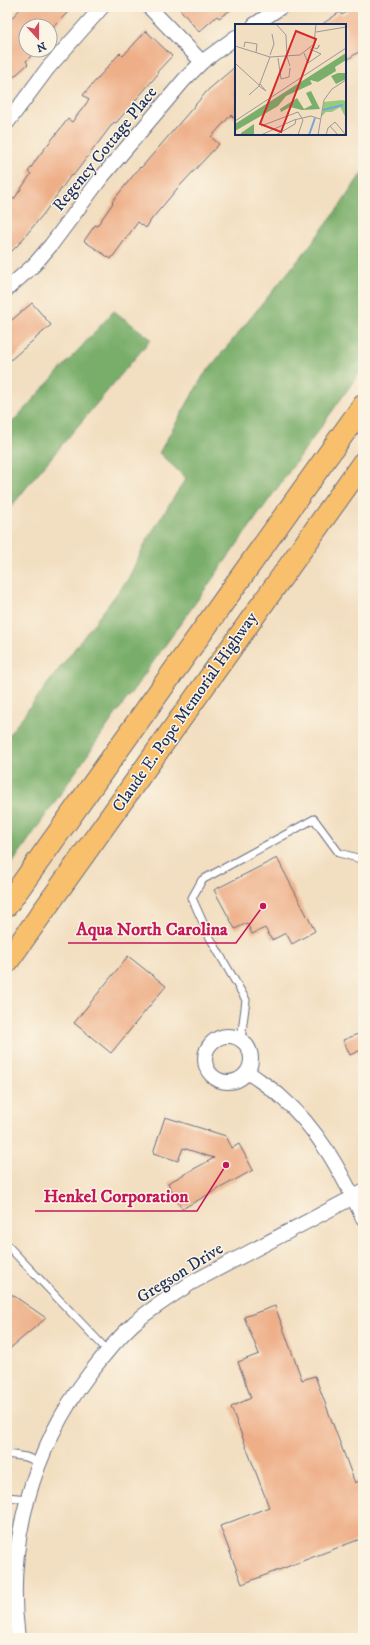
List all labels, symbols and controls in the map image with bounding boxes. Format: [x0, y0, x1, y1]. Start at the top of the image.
north arrow [18, 18, 58, 58]
inset map [235, 24, 346, 135]
text: N [35, 38, 48, 55]
street label: Regency Cottage Place [48, 82, 162, 216]
street label: Claude E. Pope Memorial Highway [107, 607, 263, 816]
callout: Aqua North Carolina [68, 913, 236, 943]
text: Aqua North Carolina [75, 919, 228, 941]
callout: Henkel Corporation [35, 1181, 197, 1211]
text: Henkel Corporation [43, 1186, 189, 1208]
street label: Gregson Drive [133, 1238, 227, 1308]

